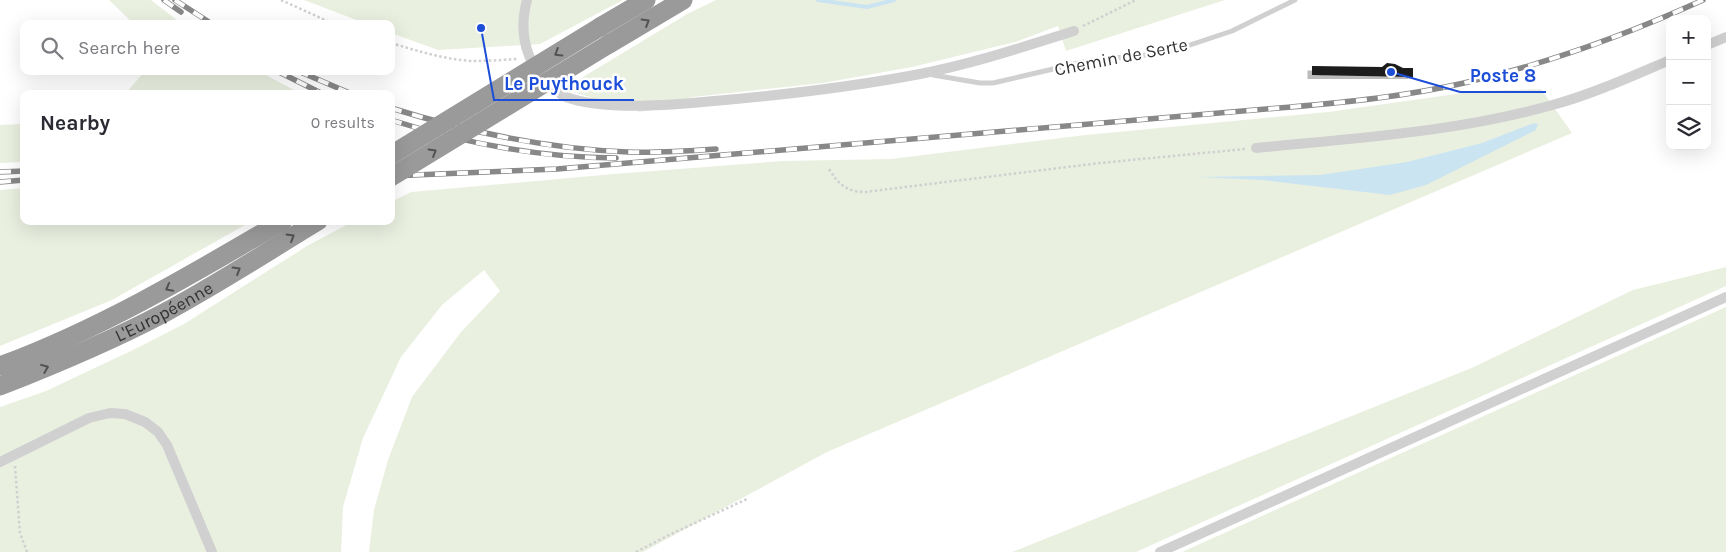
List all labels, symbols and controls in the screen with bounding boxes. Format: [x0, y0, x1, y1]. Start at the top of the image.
map controls [1666, 15, 1711, 150]
button: + [1666, 15, 1711, 60]
one-way arrow [640, 18, 649, 28]
search box [20, 20, 395, 75]
street label: Chemin de Serte [1052, 33, 1190, 81]
icon: search [38, 34, 66, 62]
text: Search here [78, 37, 180, 59]
one-way arrow [555, 47, 564, 56]
callout: Poste 8 [1460, 58, 1546, 92]
button: − [1666, 60, 1711, 105]
text: Poste 8 [1470, 65, 1536, 87]
callout: Le Puythouck [494, 66, 634, 100]
text: Le Puythouck [504, 73, 624, 95]
button: layers [1666, 105, 1711, 150]
text: Nearby [40, 111, 110, 135]
text: 0 results [311, 113, 375, 132]
one-way arrow [427, 148, 436, 158]
one-way arrow [286, 234, 295, 244]
one-way arrow [231, 267, 240, 277]
street label: L'Européenne [111, 277, 217, 347]
one-way arrow [165, 282, 174, 292]
one-way arrow [41, 364, 49, 374]

